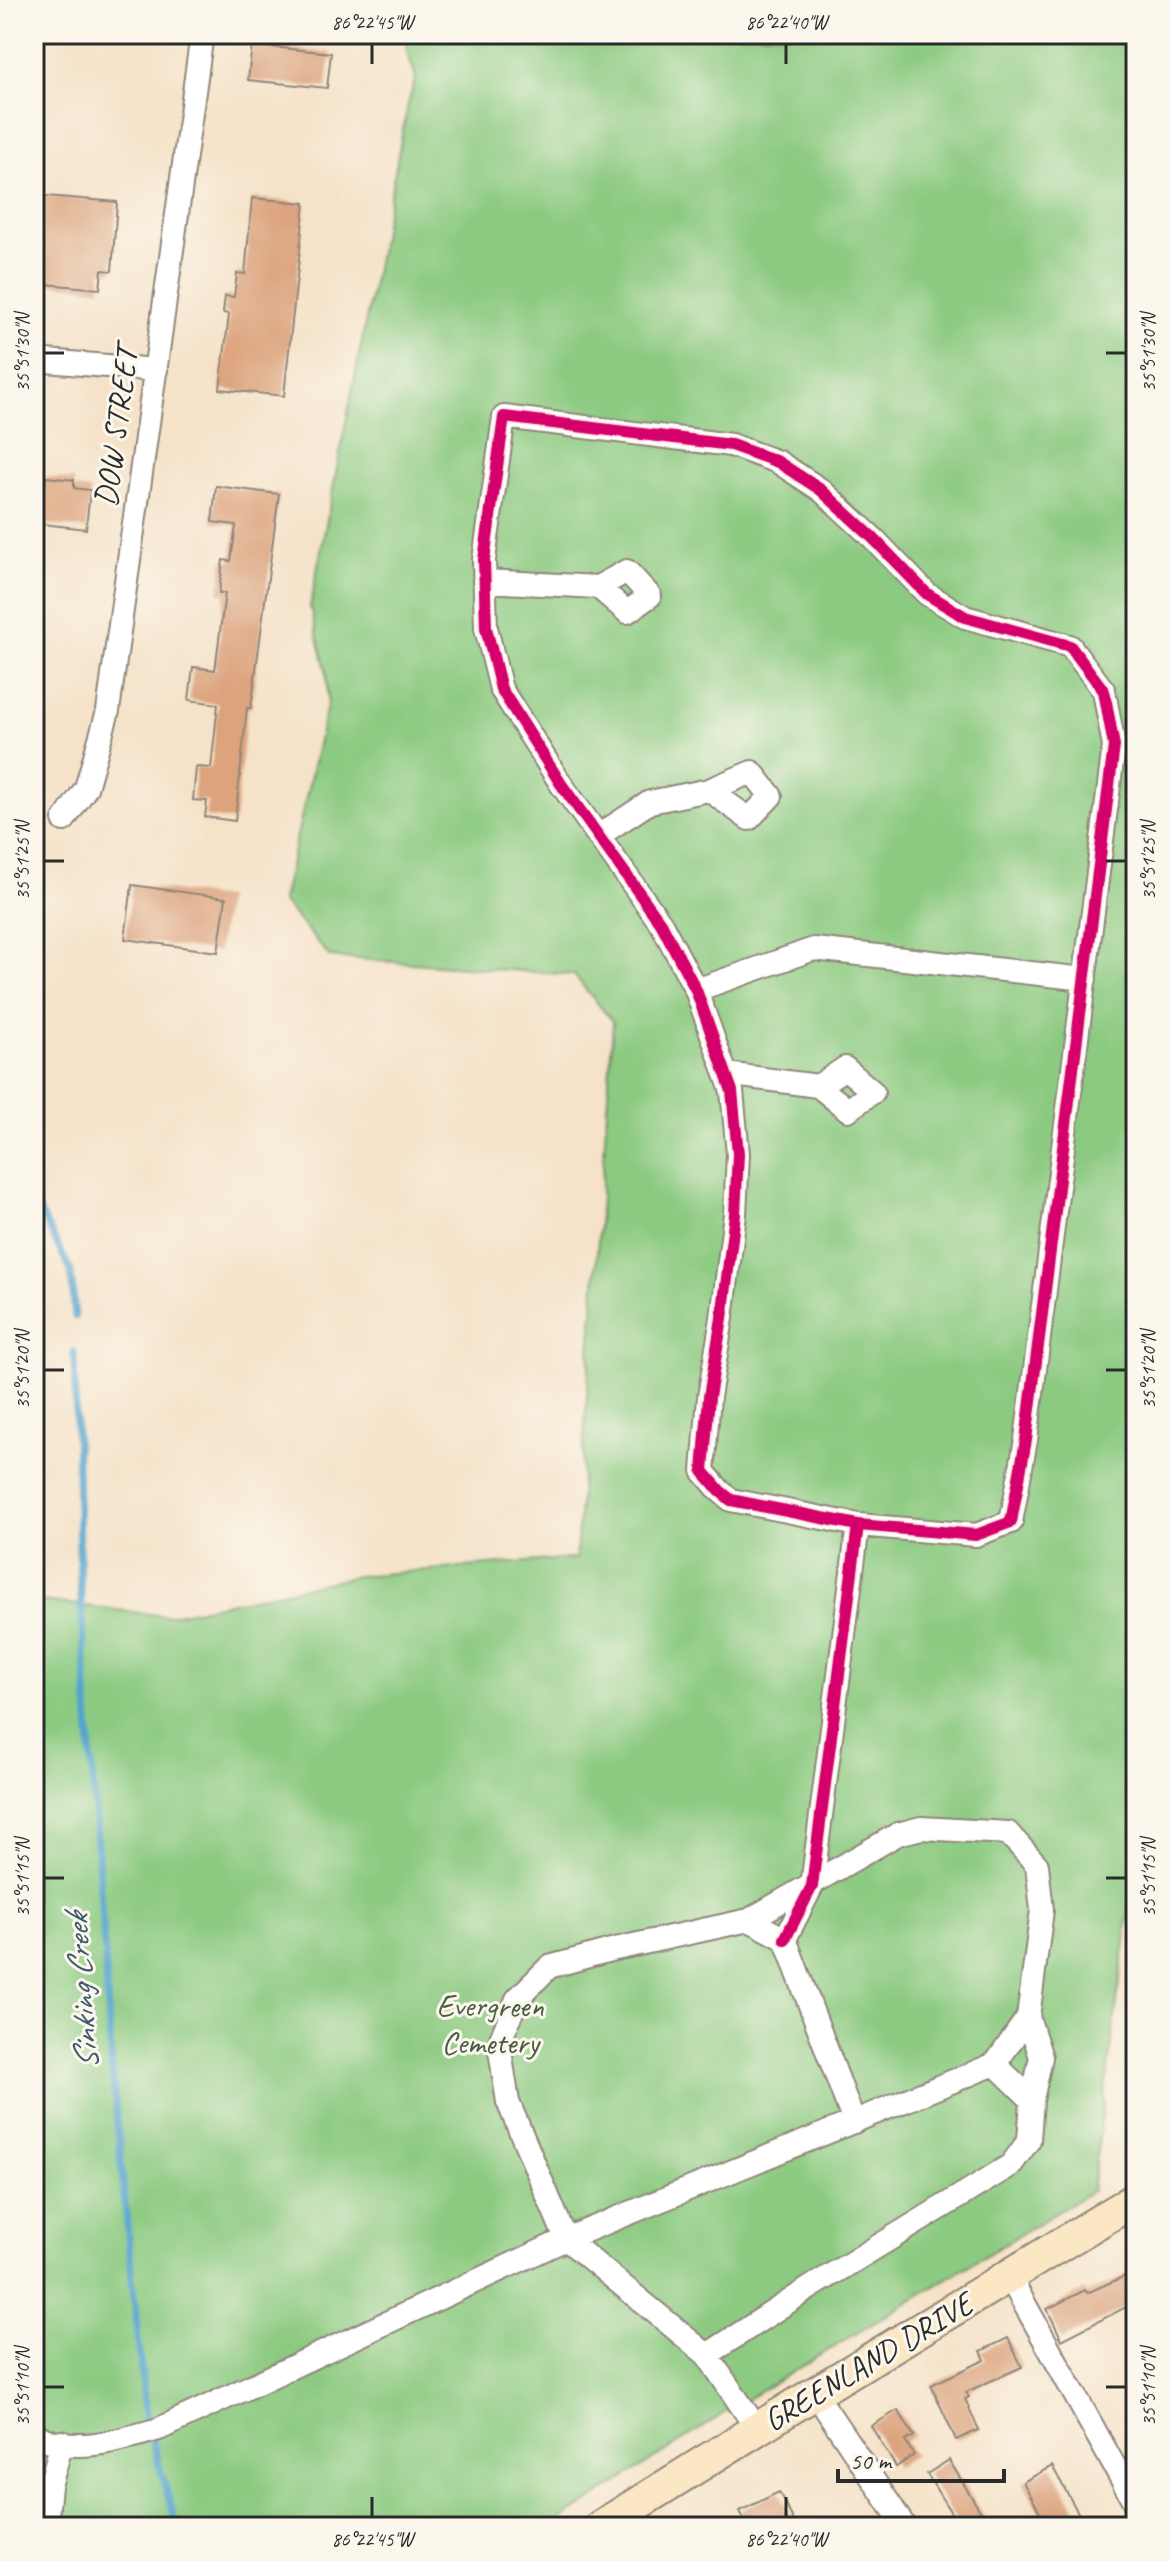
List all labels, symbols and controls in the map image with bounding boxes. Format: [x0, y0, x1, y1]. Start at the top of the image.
text: 86°22'45"W [331, 10, 416, 35]
text: 86°22'40"W [745, 10, 830, 35]
text: 35°51'30"N [10, 311, 35, 392]
text: 35°51'30"N [1136, 311, 1161, 392]
street label: DOW STREET [85, 337, 149, 509]
text: 35°51'25"N [10, 819, 35, 900]
text: 35°51'25"N [1136, 819, 1161, 900]
text: 35°51'20"N [10, 1328, 35, 1409]
text: 35°51'20"N [1136, 1328, 1161, 1409]
text: 35°51'15"N [10, 1836, 35, 1917]
text: 35°51'15"N [1136, 1836, 1161, 1917]
water label: Sinking Creek [54, 1906, 108, 2071]
park label: Evergreen Cemetery [436, 1985, 544, 2063]
street label: GREENLAND DRIVE [756, 2281, 984, 2441]
text: 35°51'10"N [10, 2345, 35, 2426]
text: 35°51'10"N [1136, 2345, 1161, 2426]
scale bar [838, 2433, 1004, 2483]
text: 50 m [850, 2446, 893, 2476]
text: 86°22'45"W [331, 2527, 416, 2552]
text: 86°22'40"W [745, 2527, 830, 2552]

